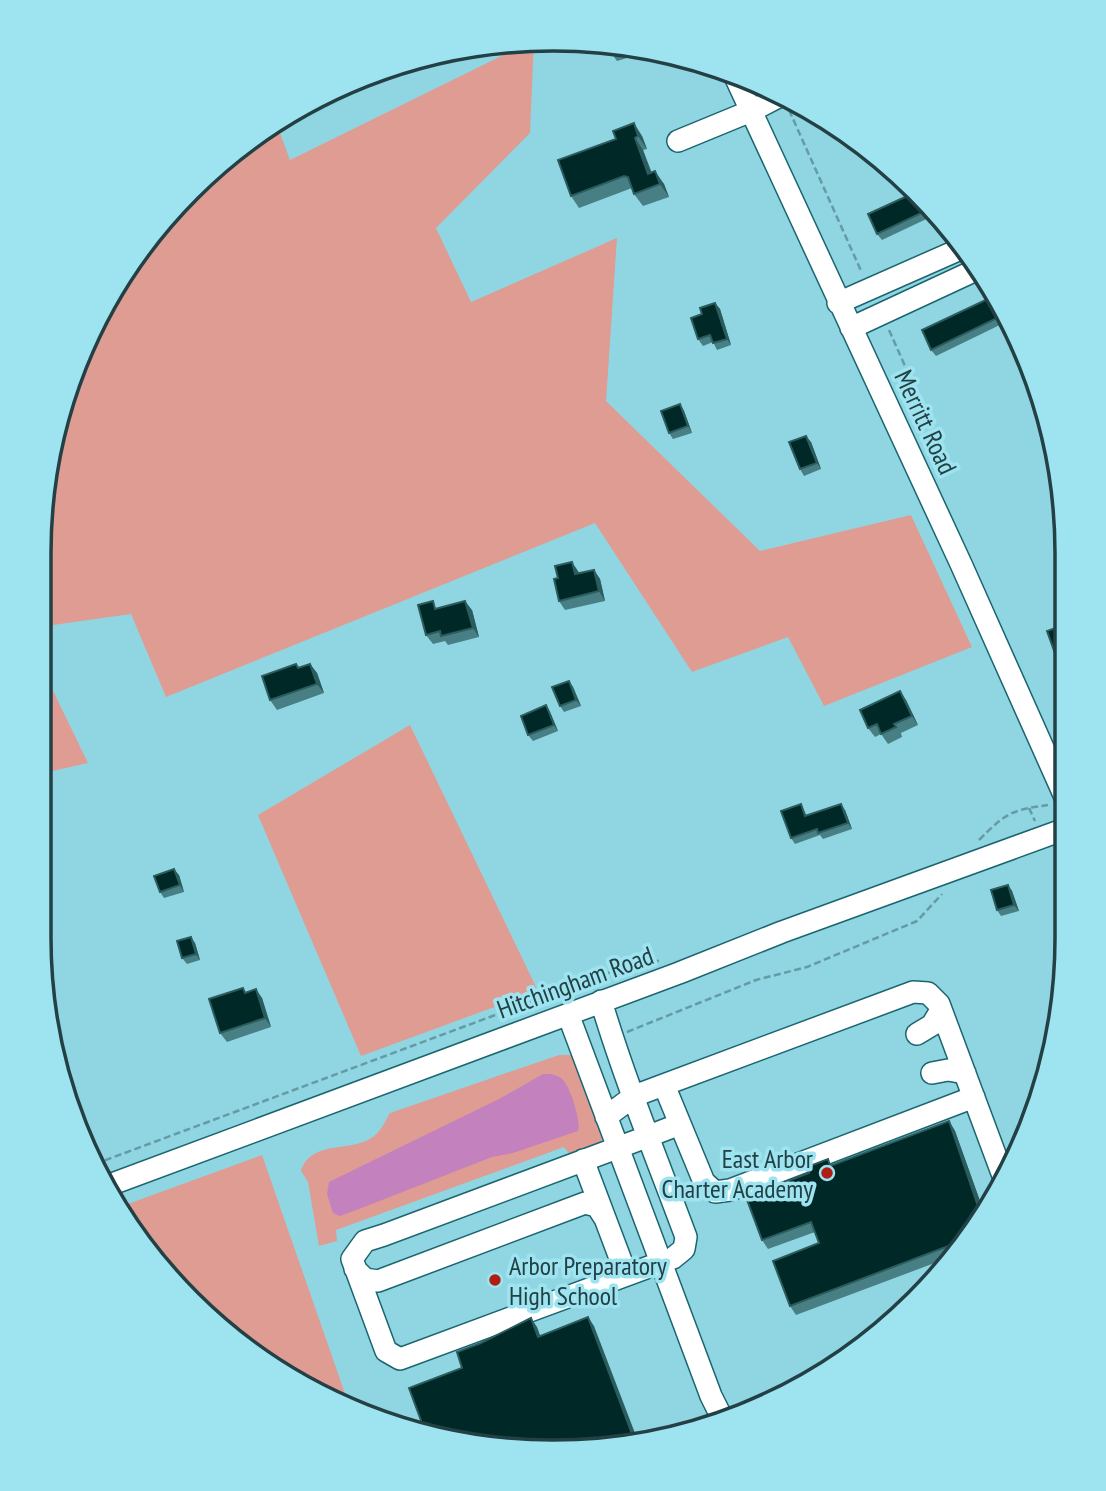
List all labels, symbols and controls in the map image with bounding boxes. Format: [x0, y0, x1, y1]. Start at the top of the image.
street label: Merritt Road [888, 365, 964, 479]
street label: Hitchingham Road [492, 938, 658, 1026]
place label: East Arbor Charter Academy [662, 1142, 813, 1205]
marker: East Arbor Charter Academy [819, 1165, 835, 1181]
place label: Arbor Preparatory High School [509, 1249, 667, 1312]
marker: Arbor Preparatory High School [487, 1272, 503, 1288]

